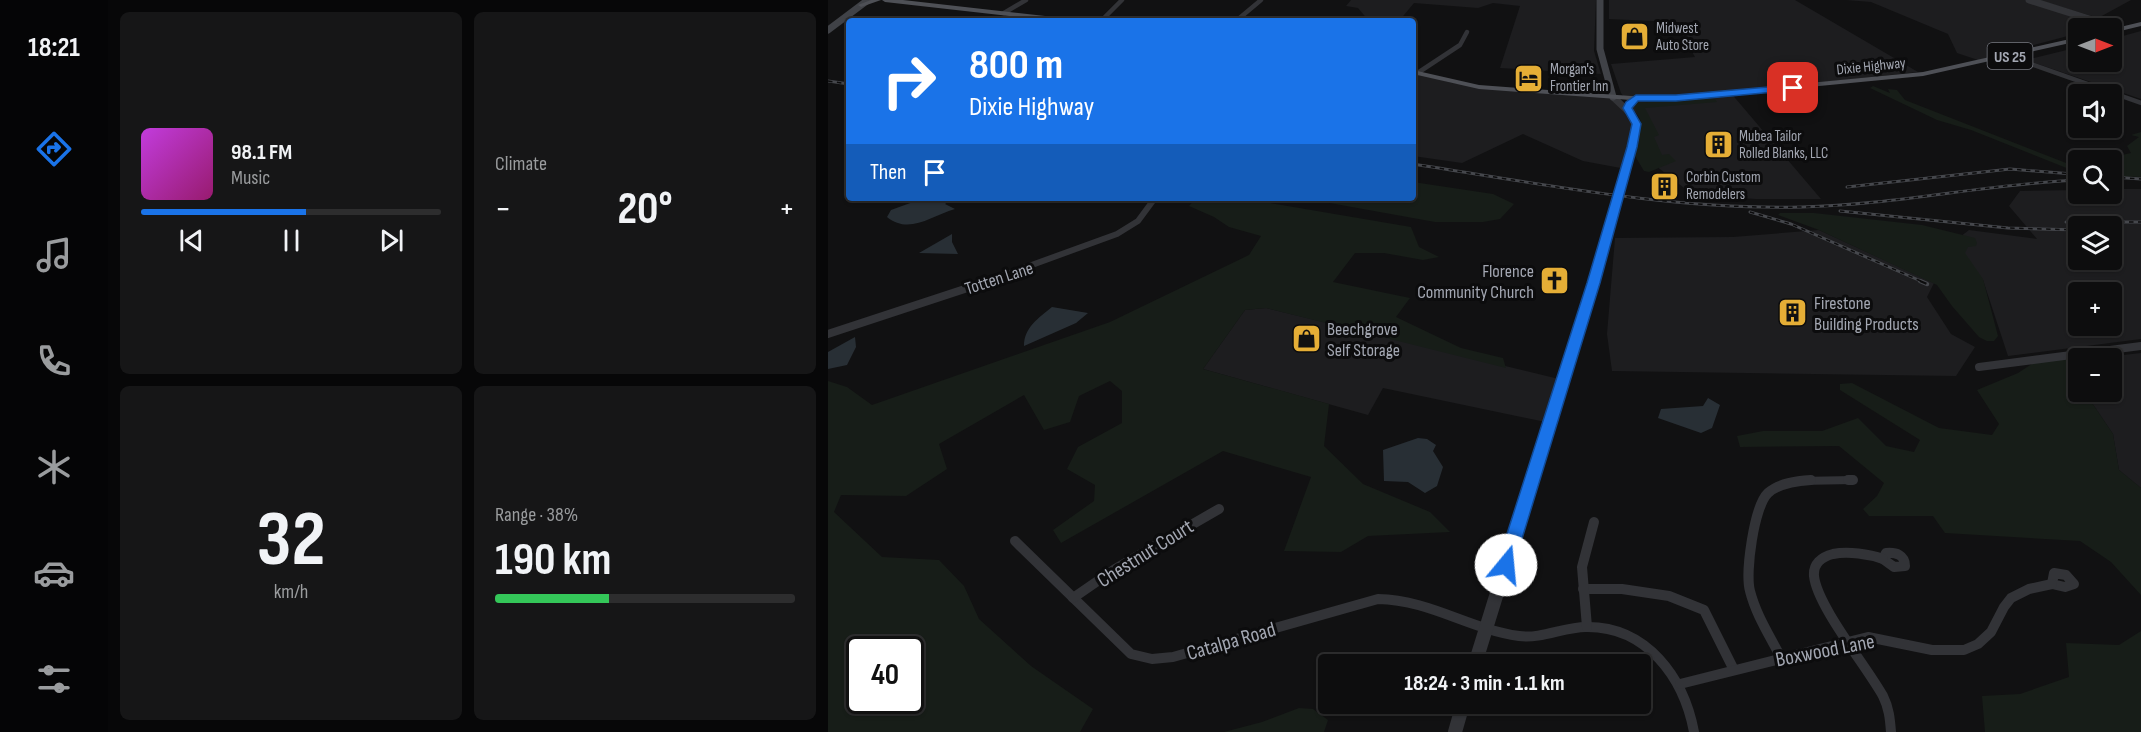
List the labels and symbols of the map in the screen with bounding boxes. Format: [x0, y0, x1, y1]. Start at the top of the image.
north arrow [2068, 18, 2122, 72]
place label: Midwest Auto Store [1655, 19, 1709, 55]
shop icon: Midwest Auto Store [1619, 21, 1651, 53]
road number: US 25 [1988, 43, 2032, 69]
street label: Dixie Highway [1835, 53, 1907, 80]
place label: Morgan's Frontier Inn [1550, 60, 1608, 96]
hotel icon: Morgan's Frontier Inn [1513, 62, 1545, 94]
pin [1767, 62, 1818, 113]
place label: Mubea Tailor Rolled Blanks, LLC [1739, 127, 1828, 163]
building icon: Mubea Tailor Rolled Blanks, LLC [1702, 129, 1734, 161]
place label: Corbin Custom Remodelers [1686, 168, 1761, 204]
building icon: Corbin Custom Remodelers [1649, 170, 1681, 202]
street label: Totten Lane [962, 258, 1036, 299]
place label: Florence Community Church [1417, 261, 1534, 303]
church icon: Florence Community Church [1539, 265, 1571, 297]
place label: Firestone Building Products [1814, 293, 1919, 335]
building icon: Firestone Building Products [1777, 297, 1809, 329]
place label: Beechgrove Self Storage [1327, 319, 1400, 361]
shop icon: Beechgrove Self Storage [1290, 323, 1322, 355]
street label: Chestnut Court [1092, 514, 1198, 593]
position arrow [1474, 533, 1538, 597]
street label: Catalpa Road [1184, 617, 1278, 666]
street label: Boxwood Lane [1773, 629, 1877, 672]
speed limit sign: 40 [846, 636, 924, 714]

